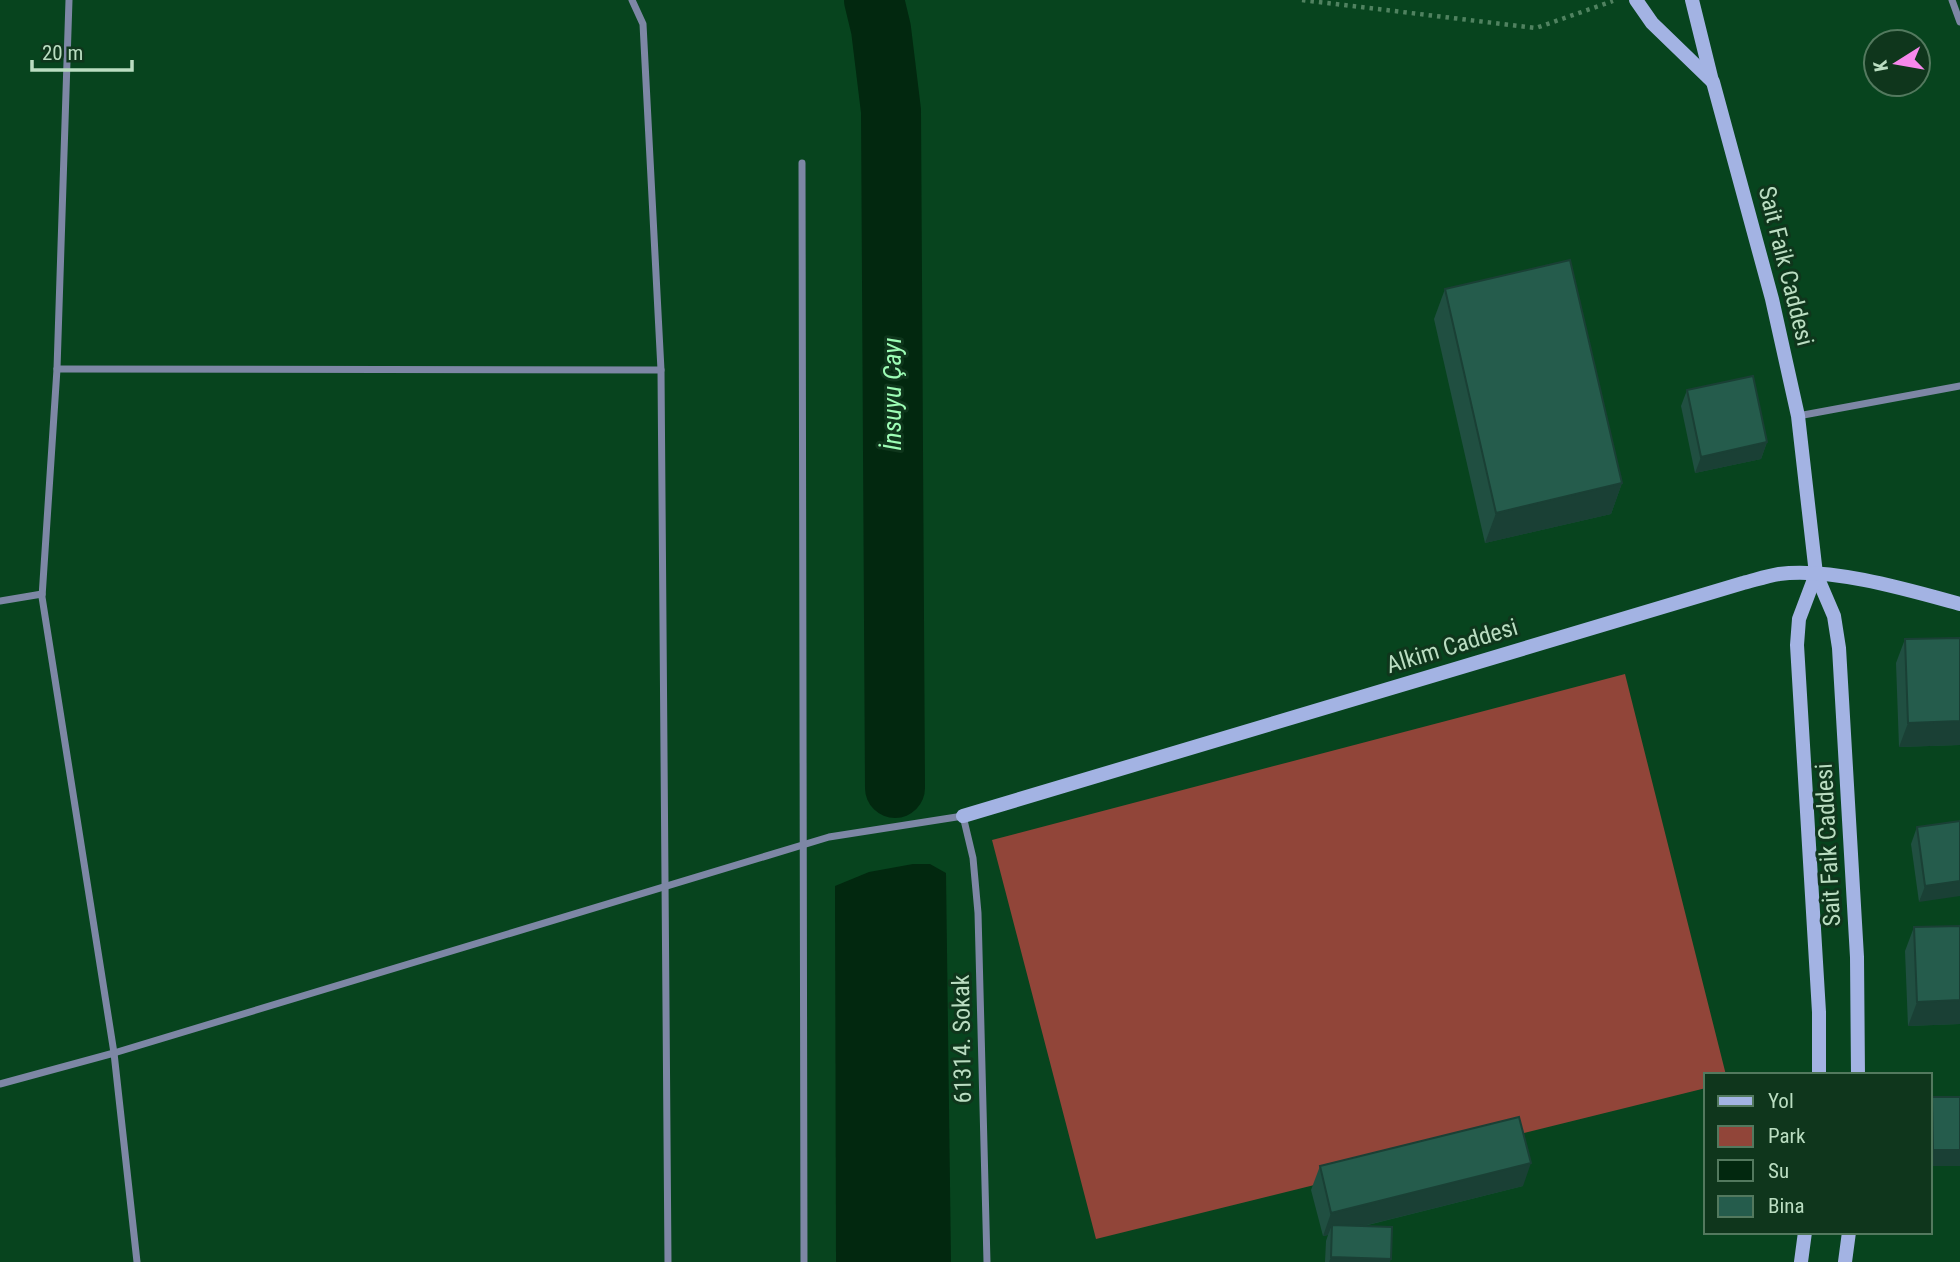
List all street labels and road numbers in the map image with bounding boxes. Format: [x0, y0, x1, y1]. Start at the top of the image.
street label: Sait Faik Caddesi [1753, 183, 1819, 349]
street label: Alkim Caddesi [1383, 613, 1521, 679]
street label: Sait Faik Caddesi [1810, 763, 1846, 927]
street label: 61314. Sokak [947, 974, 977, 1104]

